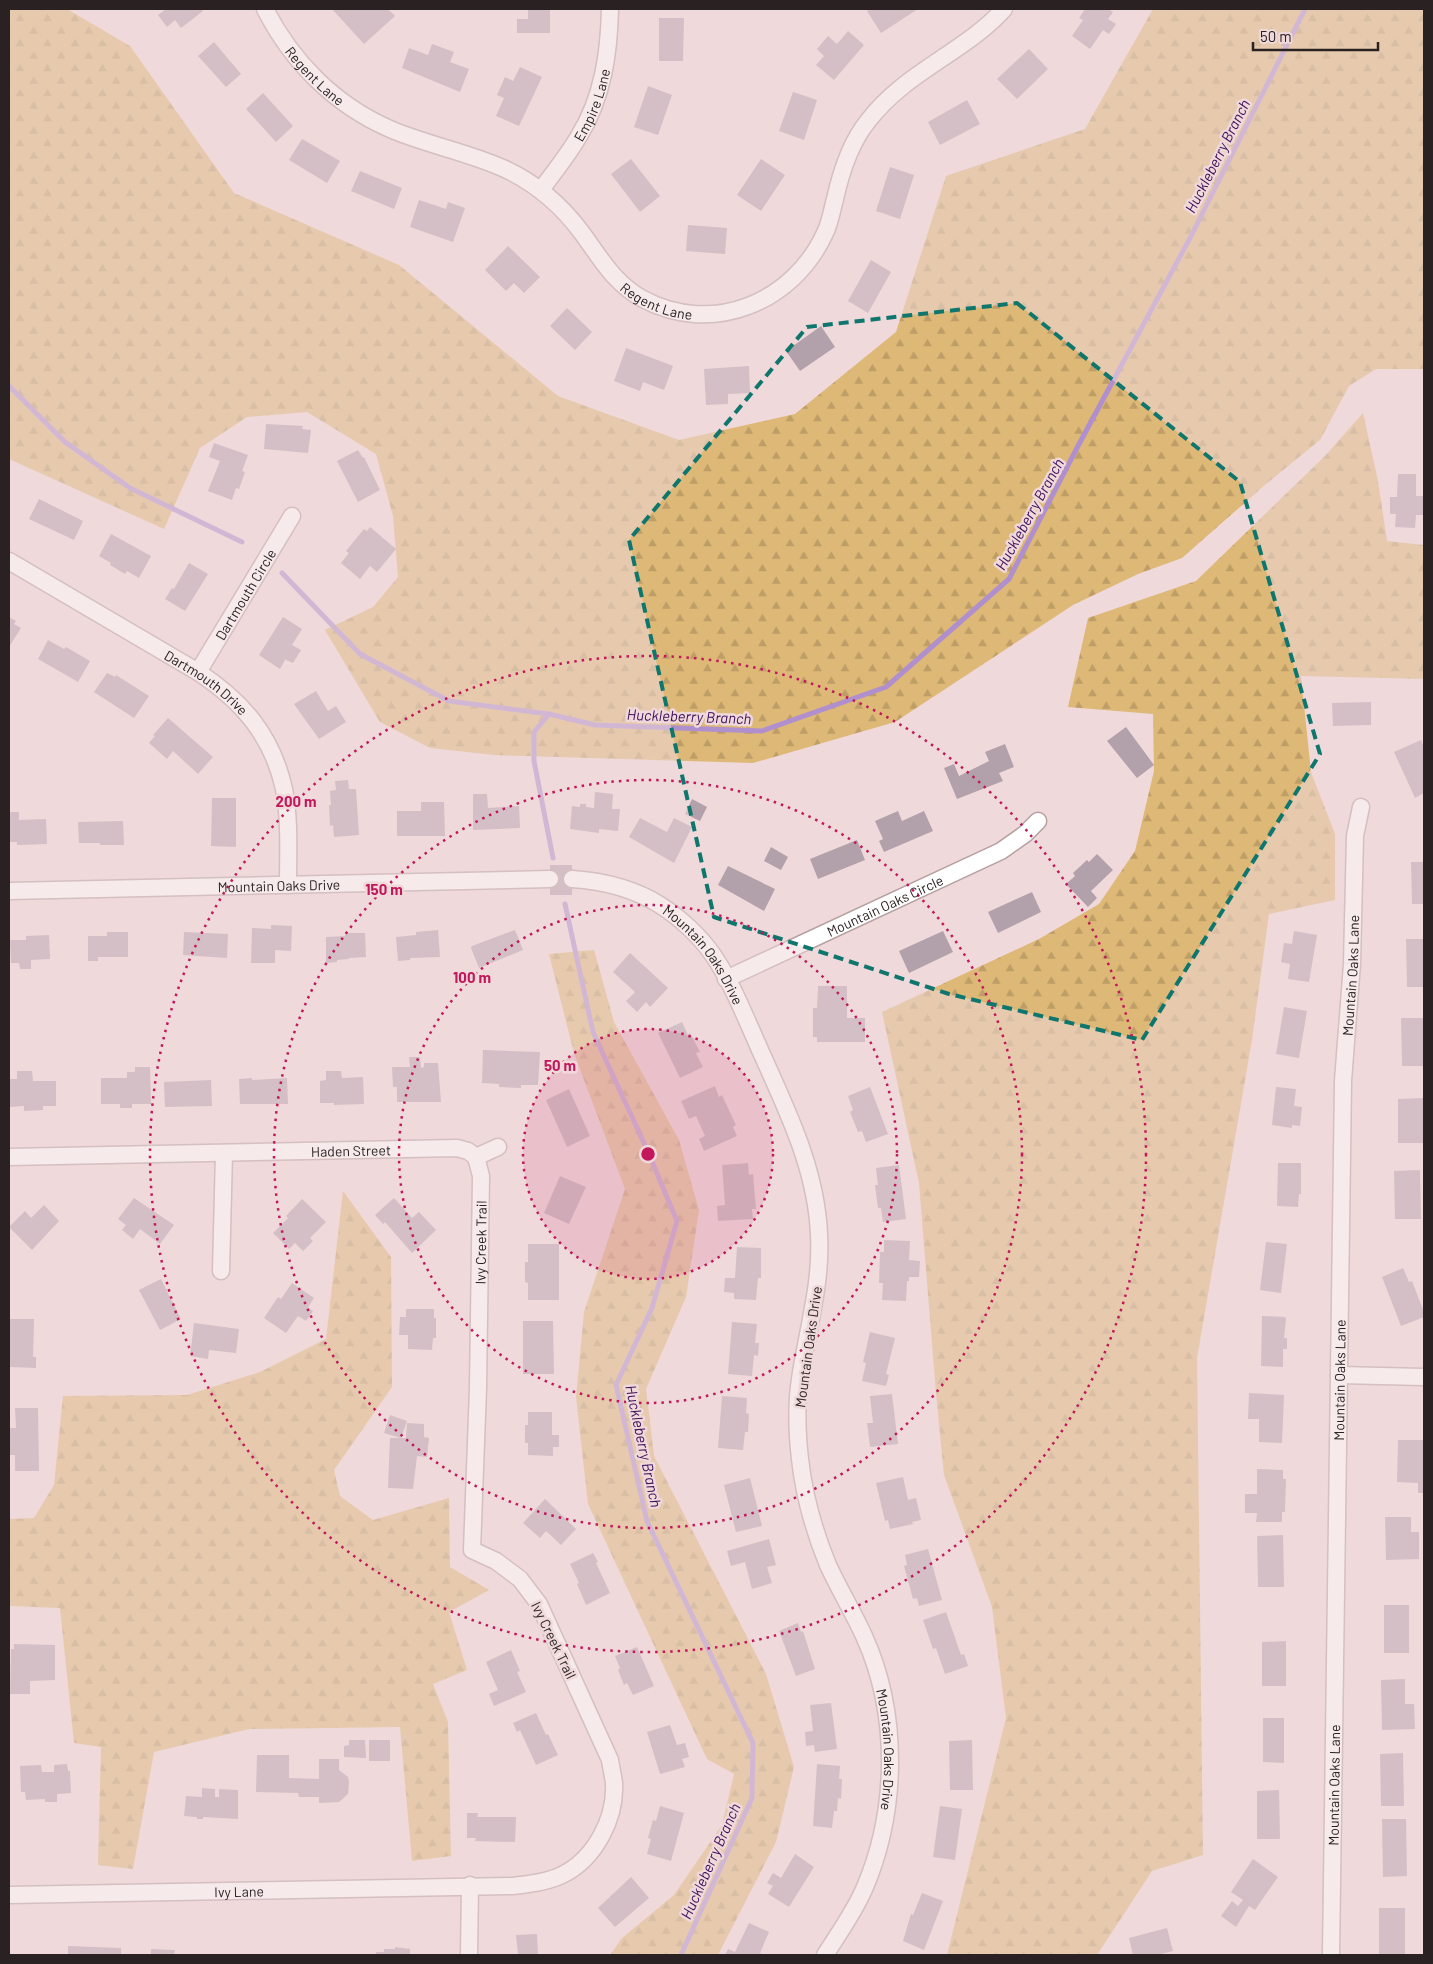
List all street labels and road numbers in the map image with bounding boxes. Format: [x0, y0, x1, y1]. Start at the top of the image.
street label: Regent Lane [282, 43, 348, 109]
street label: Empire Lane [569, 67, 613, 144]
street label: Regent Lane [617, 278, 693, 322]
street label: Dartmouth Circle [211, 545, 279, 643]
street label: Dartmouth Drive [162, 646, 252, 718]
street label: Mountain Oaks Circle [824, 871, 946, 940]
street label: Mountain Oaks Drive [218, 875, 340, 895]
street label: Mountain Oaks Drive [660, 901, 747, 1007]
street label: Mountain Oaks Lane [1338, 915, 1362, 1036]
street label: Haden Street [311, 1141, 391, 1159]
street label: Ivy Creek Trail [471, 1200, 489, 1285]
street label: Mountain Oaks Drive [791, 1285, 825, 1409]
street label: Mountain Oaks Lane [1330, 1319, 1348, 1441]
street label: Ivy Creek Trail [528, 1599, 580, 1681]
street label: Mountain Oaks Drive [874, 1687, 899, 1812]
street label: Mountain Oaks Lane [1324, 1724, 1343, 1846]
street label: Ivy Lane [214, 1882, 264, 1900]

